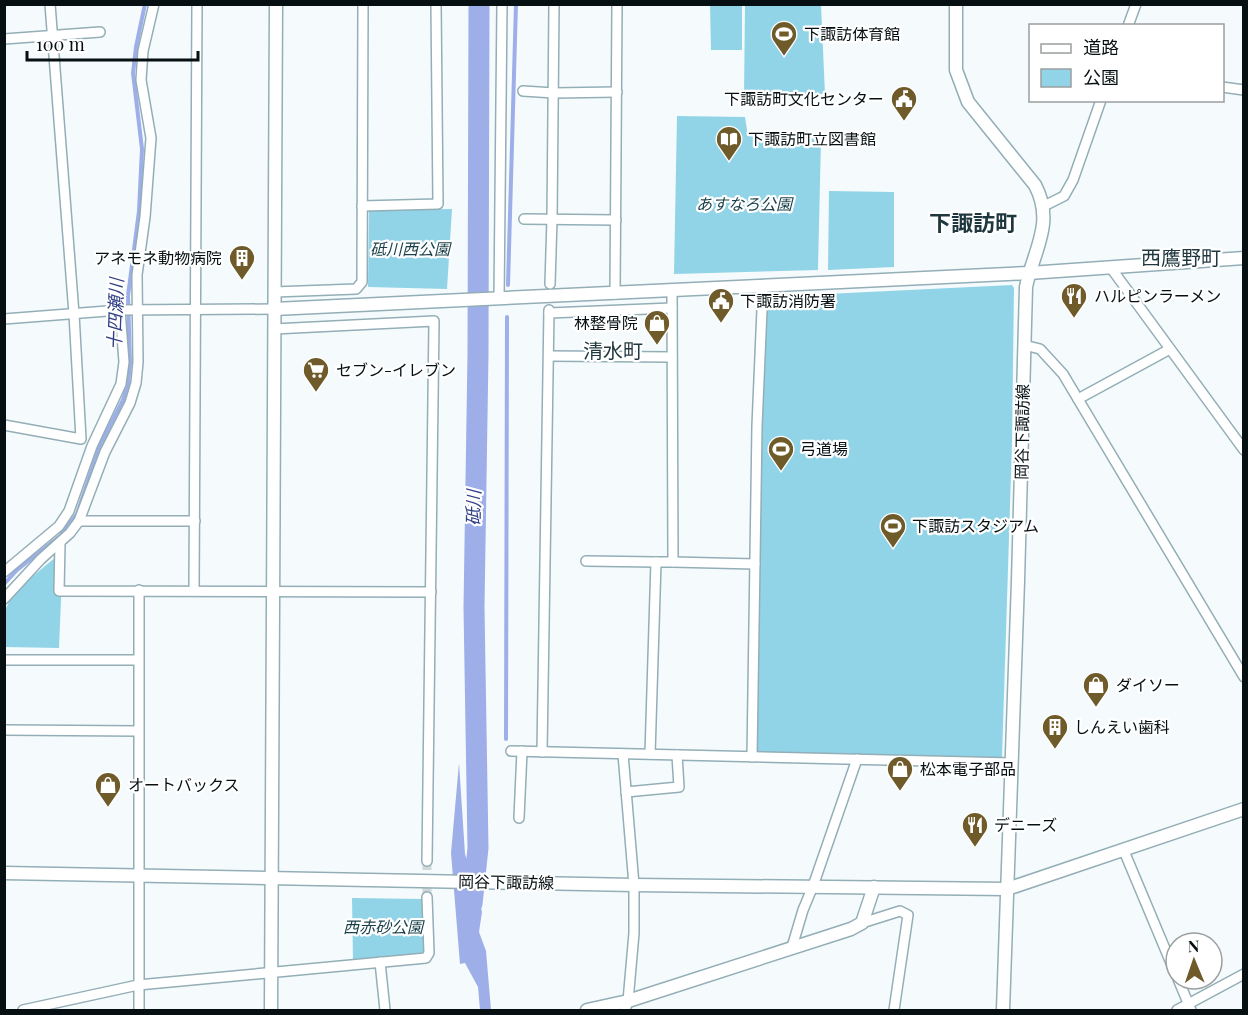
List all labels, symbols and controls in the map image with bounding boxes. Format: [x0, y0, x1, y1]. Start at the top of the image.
sports icon: 下諏訪体育館 [769, 19, 799, 57]
place label: 下諏訪体育館 [804, 23, 900, 44]
scale bar [27, 24, 198, 62]
legend [1029, 24, 1224, 102]
text: 100 m [36, 32, 85, 56]
text: 道路 [1083, 35, 1119, 59]
text: 公園 [1083, 65, 1119, 89]
public building icon: 下諏訪町文化センター [889, 84, 919, 122]
place label: 下諏訪町文化センター [724, 88, 884, 109]
library icon: 下諏訪町立図書館 [714, 124, 744, 162]
place label: 下諏訪町立図書館 [748, 128, 876, 149]
park label: あすなろ公園 [696, 193, 794, 214]
district label: 下諏訪町 [929, 207, 1017, 237]
park label: 砥川西公園 [370, 238, 452, 259]
building icon: アネモネ動物病院 [227, 243, 257, 281]
district label: 西鷹野町 [1141, 243, 1221, 270]
place label: アネモネ動物病院 [94, 247, 222, 268]
water label: 十四瀬川 [102, 276, 128, 350]
restaurant icon: ハルピンラーメン [1059, 281, 1089, 319]
place label: ハルピンラーメン [1094, 285, 1221, 306]
public building icon: 下諏訪消防署 [706, 286, 736, 324]
place label: 下諏訪消防署 [740, 290, 836, 311]
shop icon: 林整骨院 [642, 308, 672, 346]
place label: 林整骨院 [574, 312, 638, 333]
district label: 清水町 [583, 336, 643, 363]
supermarket icon: セブン-イレブン [301, 355, 331, 393]
place label: セブン-イレブン [336, 359, 456, 380]
street label: 岡谷下諏訪線 [1010, 384, 1033, 480]
sports icon: 弓道場 [766, 434, 796, 472]
place label: 弓道場 [800, 438, 848, 459]
water label: 砥川 [461, 488, 485, 526]
sports icon: 下諏訪スタジアム [878, 511, 908, 549]
place label: 下諏訪スタジアム [912, 515, 1039, 536]
shop icon: ダイソー [1081, 670, 1111, 708]
place label: ダイソー [1116, 674, 1180, 695]
building icon: しんえい歯科 [1040, 712, 1070, 750]
place label: しんえい歯科 [1074, 716, 1170, 737]
shop icon: 松本電子部品 [885, 754, 915, 792]
place label: 松本電子部品 [920, 758, 1016, 779]
shop icon: オートバックス [93, 770, 123, 808]
place label: オートバックス [128, 774, 240, 795]
restaurant icon: デニーズ [960, 810, 990, 848]
place label: デニーズ [994, 814, 1057, 835]
street label: 岡谷下諏訪線 [458, 870, 554, 893]
park label: 西赤砂公園 [343, 916, 425, 937]
north arrow [1164, 931, 1224, 991]
text: N [1187, 935, 1200, 956]

